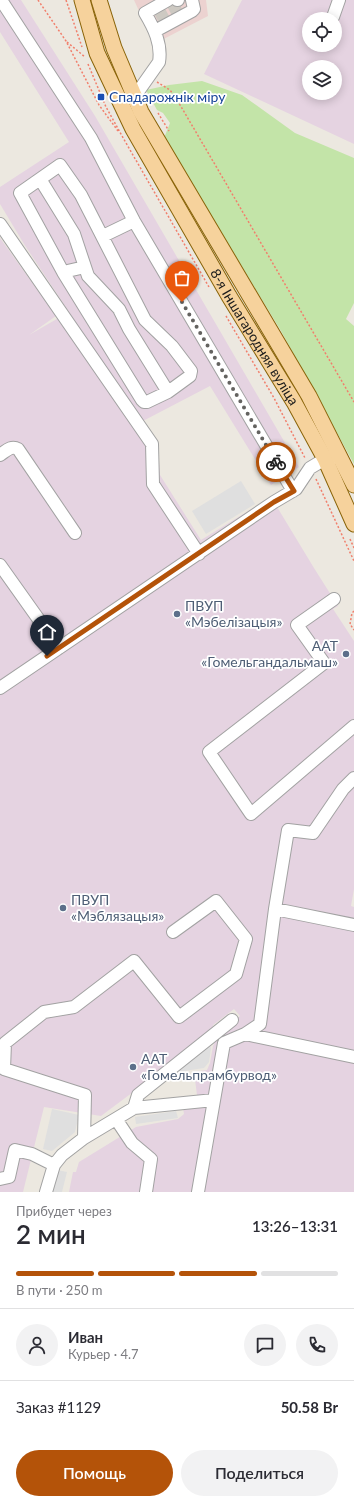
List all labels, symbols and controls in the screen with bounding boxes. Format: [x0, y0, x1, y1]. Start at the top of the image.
map controls [302, 12, 342, 100]
button: locate [302, 12, 342, 52]
button: layers [302, 60, 342, 100]
place label: Спадарожнік міру [109, 88, 226, 105]
marker: Спадарожнік міру [96, 92, 106, 102]
pin [165, 261, 199, 302]
street label: 8-я Іншагародняя вуліца [207, 265, 303, 408]
icon: bag [171, 267, 193, 289]
courier [256, 442, 296, 482]
icon: bike [265, 451, 287, 473]
place label: ПВУП «Мэбелізацыя» [185, 597, 282, 630]
marker: ПВУП «Мэбелізацыя» [172, 609, 182, 619]
pin [30, 615, 64, 656]
icon: home [36, 621, 58, 643]
place label: ААТ «Гомельгандальмаш» [201, 637, 339, 670]
marker: ААТ «Гомельгандальмаш» [341, 649, 351, 659]
place label: ПВУП «Мэблязацыя» [71, 891, 164, 924]
marker: ПВУП «Мэблязацыя» [58, 903, 68, 913]
place label: ААТ «Гомельпрамбурвод» [141, 1050, 277, 1083]
marker: ААТ «Гомельпрамбурвод» [128, 1062, 138, 1072]
text: Прибудет через [16, 1203, 112, 1219]
text: 13:26–13:31 [252, 1217, 338, 1235]
text: 2 мин [16, 1218, 86, 1250]
text: В пути · 250 m [16, 1282, 102, 1298]
button: person [16, 1324, 58, 1366]
button: chat [244, 1324, 286, 1366]
button: phone [296, 1324, 338, 1366]
text: Иван [68, 1328, 103, 1346]
text: Курьер · 4.7 [68, 1346, 139, 1362]
text: Заказ #1129 [16, 1398, 101, 1416]
text: 50.58 Br [281, 1398, 338, 1416]
button: Помощь [16, 1450, 173, 1496]
button: Поделиться [181, 1450, 338, 1496]

